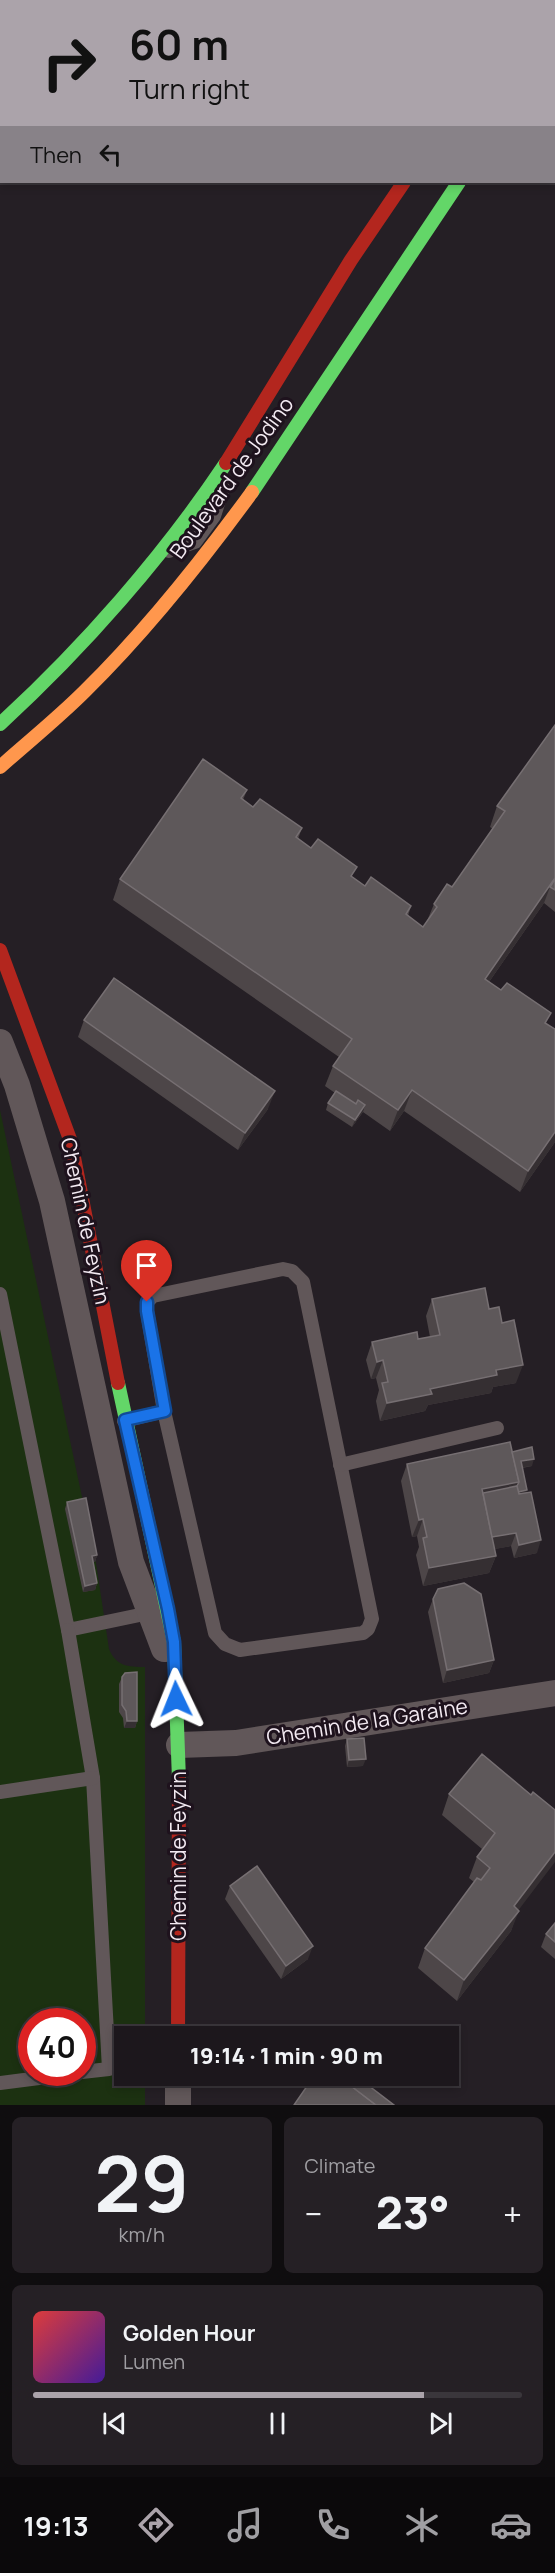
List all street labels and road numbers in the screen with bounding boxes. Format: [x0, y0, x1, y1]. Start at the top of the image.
street label: Boulevard de Jodino [163, 391, 299, 564]
street label: Chemin de Feyzin [55, 1135, 117, 1307]
street label: Chemin de la Garaine [264, 1691, 469, 1751]
street label: Chemin de Feyzin [164, 1771, 192, 1941]

